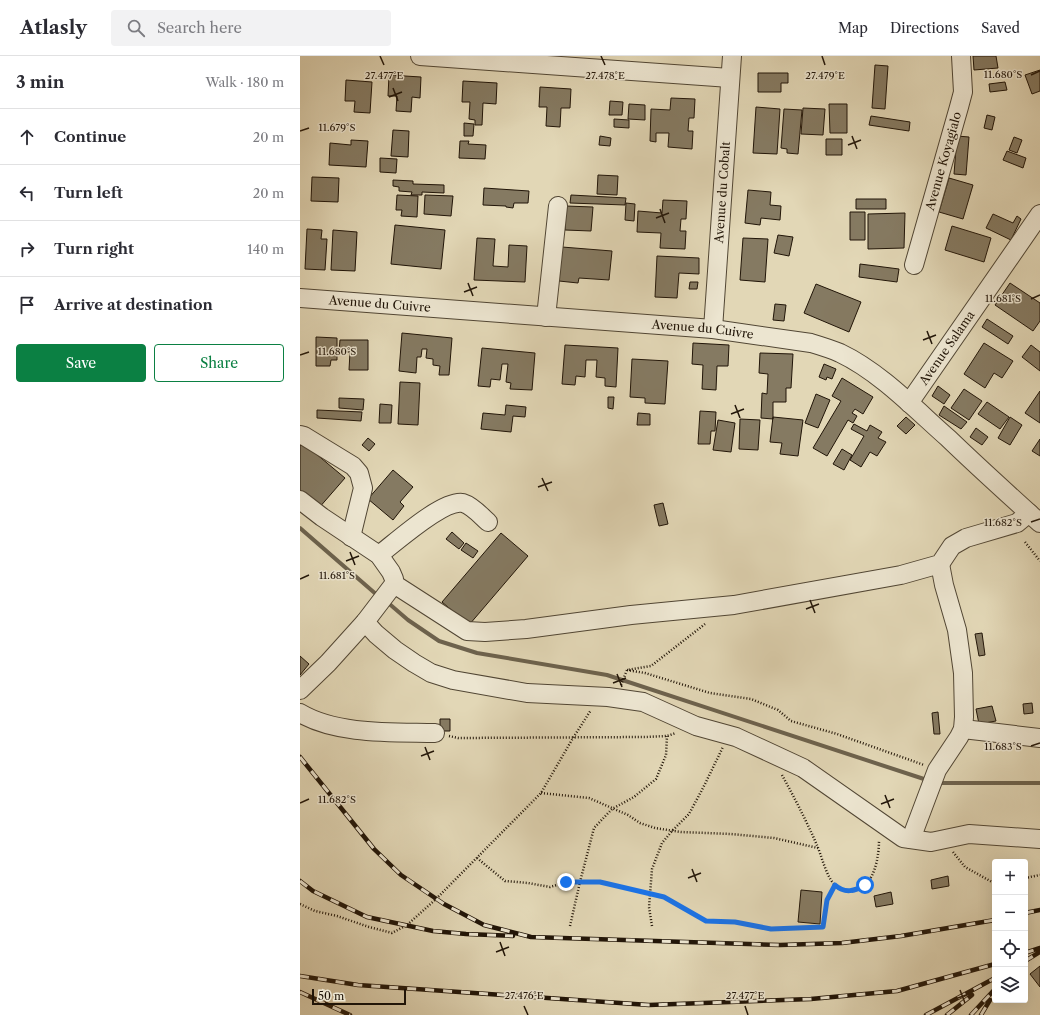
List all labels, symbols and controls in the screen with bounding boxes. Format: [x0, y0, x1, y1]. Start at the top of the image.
search box [111, 10, 391, 46]
text: Atlasly [20, 16, 87, 39]
icon: search [125, 17, 147, 39]
text: Search here [157, 18, 242, 37]
text: Map [838, 19, 868, 37]
text: Directions [890, 19, 959, 37]
text: Saved [981, 19, 1020, 37]
text: 11.680°S [984, 68, 1022, 81]
text: 27.477°E [365, 69, 403, 82]
text: 27.478°E [585, 69, 625, 82]
text: 27.479°E [805, 69, 845, 82]
text: 3 min [16, 72, 65, 92]
text: Walk · 180 m [205, 74, 284, 90]
street label: Avenue Koyagialo [922, 110, 964, 213]
text: 11.679°S [319, 121, 355, 134]
icon: ahead [16, 126, 38, 148]
text: Continue [54, 127, 126, 146]
text: 20 m [253, 129, 284, 145]
street label: Avenue du Cobalt [711, 140, 733, 245]
icon: left [16, 182, 38, 204]
text: Turn left [54, 183, 123, 202]
text: 20 m [253, 185, 284, 201]
icon: right [16, 238, 38, 260]
text: Turn right [54, 239, 134, 258]
text: 140 m [247, 241, 284, 257]
street label: Avenue du Cuivre [327, 292, 432, 315]
text: 11.681°S [985, 292, 1021, 305]
icon: arrive [16, 294, 38, 316]
text: Arrive at destination [54, 295, 213, 314]
street label: Avenue Salama [915, 307, 978, 388]
street label: Avenue du Cuivre [650, 316, 755, 342]
button: Save [16, 344, 146, 382]
button: Share [154, 344, 284, 382]
text: 11.680°S [318, 345, 356, 358]
text: 11.682°S [984, 516, 1022, 529]
text: 11.681°S [319, 569, 355, 582]
text: 11.683°S [984, 740, 1022, 753]
text: 11.682°S [318, 793, 356, 806]
map controls [992, 859, 1028, 1003]
button: + [992, 859, 1028, 895]
route end [557, 873, 575, 891]
route start [856, 876, 874, 894]
button: − [992, 895, 1028, 931]
button: locate [992, 931, 1028, 967]
button: layers [992, 967, 1028, 1003]
scale bar [312, 987, 406, 1006]
text: 50 m [318, 989, 344, 1003]
text: 27.476°E [504, 989, 544, 1002]
text: 27.477°E [726, 989, 764, 1002]

